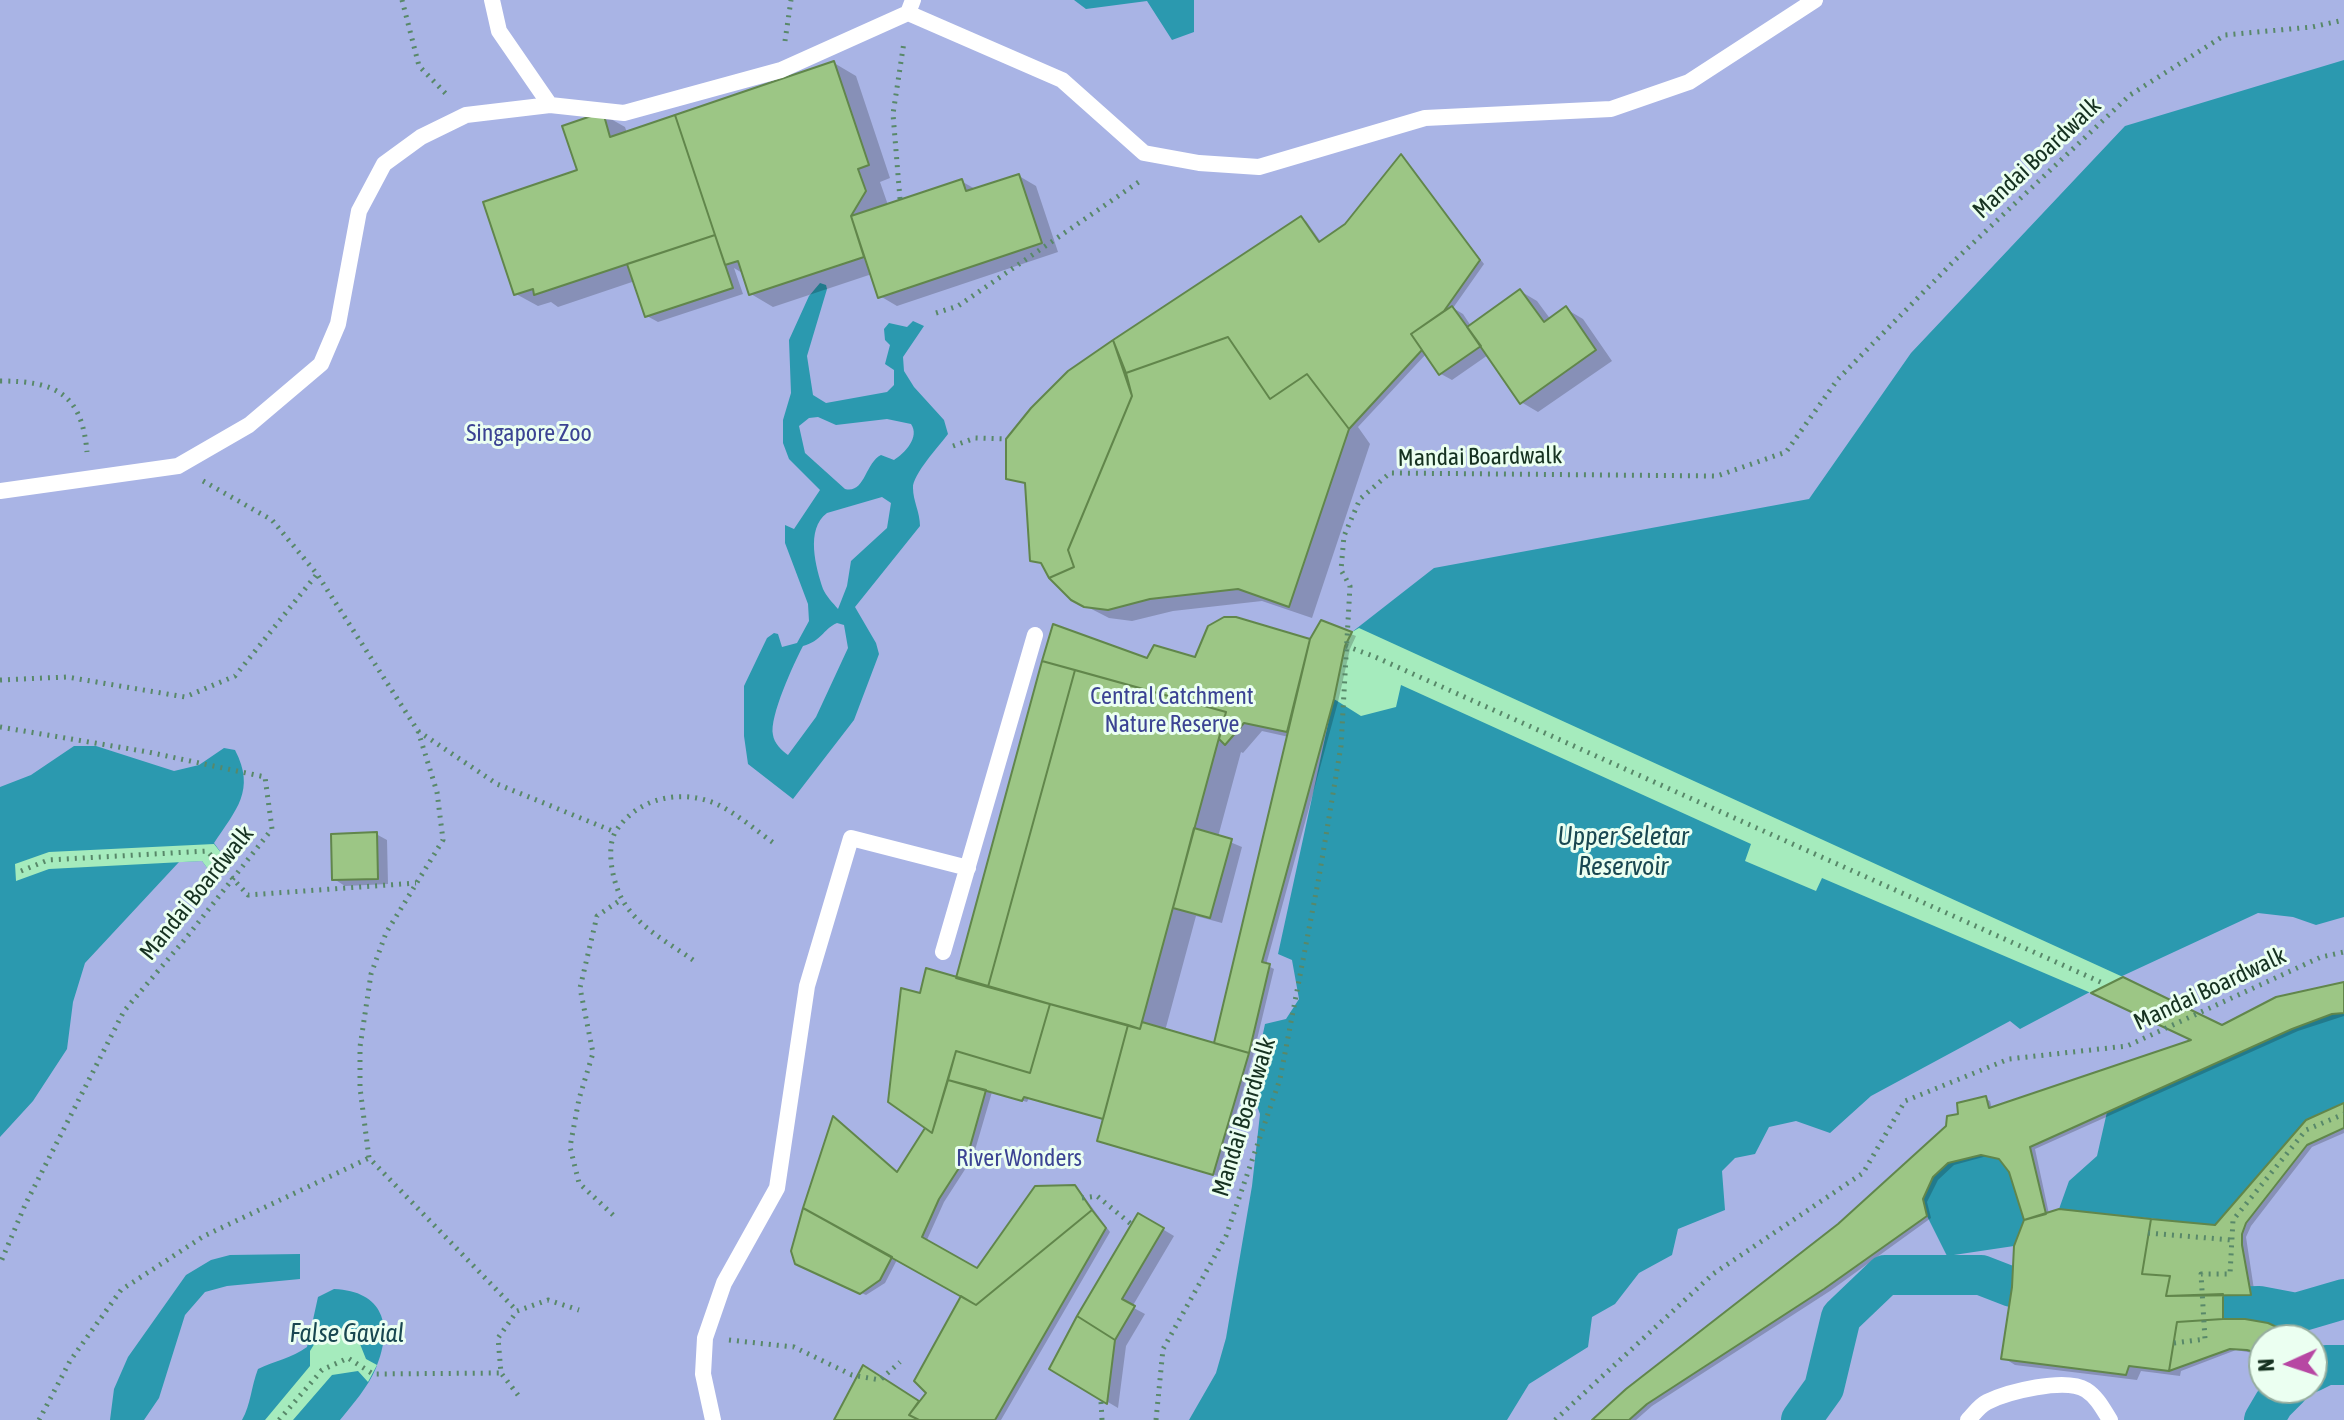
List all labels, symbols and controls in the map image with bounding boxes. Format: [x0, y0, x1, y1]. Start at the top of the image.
street label: Mandai Boardwalk [1967, 91, 2107, 225]
park label: Singapore Zoo [466, 419, 592, 447]
street label: Mandai Boardwalk [1397, 441, 1563, 473]
park label: Central Catchment Nature Reserve [1090, 682, 1254, 738]
street label: Mandai Boardwalk [134, 820, 260, 966]
water label: Upper Seletar Reservoir [1557, 821, 1689, 882]
street label: Mandai Boardwalk [2129, 941, 2291, 1037]
street label: Mandai Boardwalk [1206, 1034, 1282, 1200]
park label: River Wonders [956, 1144, 1082, 1172]
water label: False Gavial [289, 1318, 405, 1350]
north arrow [2248, 1324, 2328, 1404]
text: N [2253, 1358, 2279, 1372]

